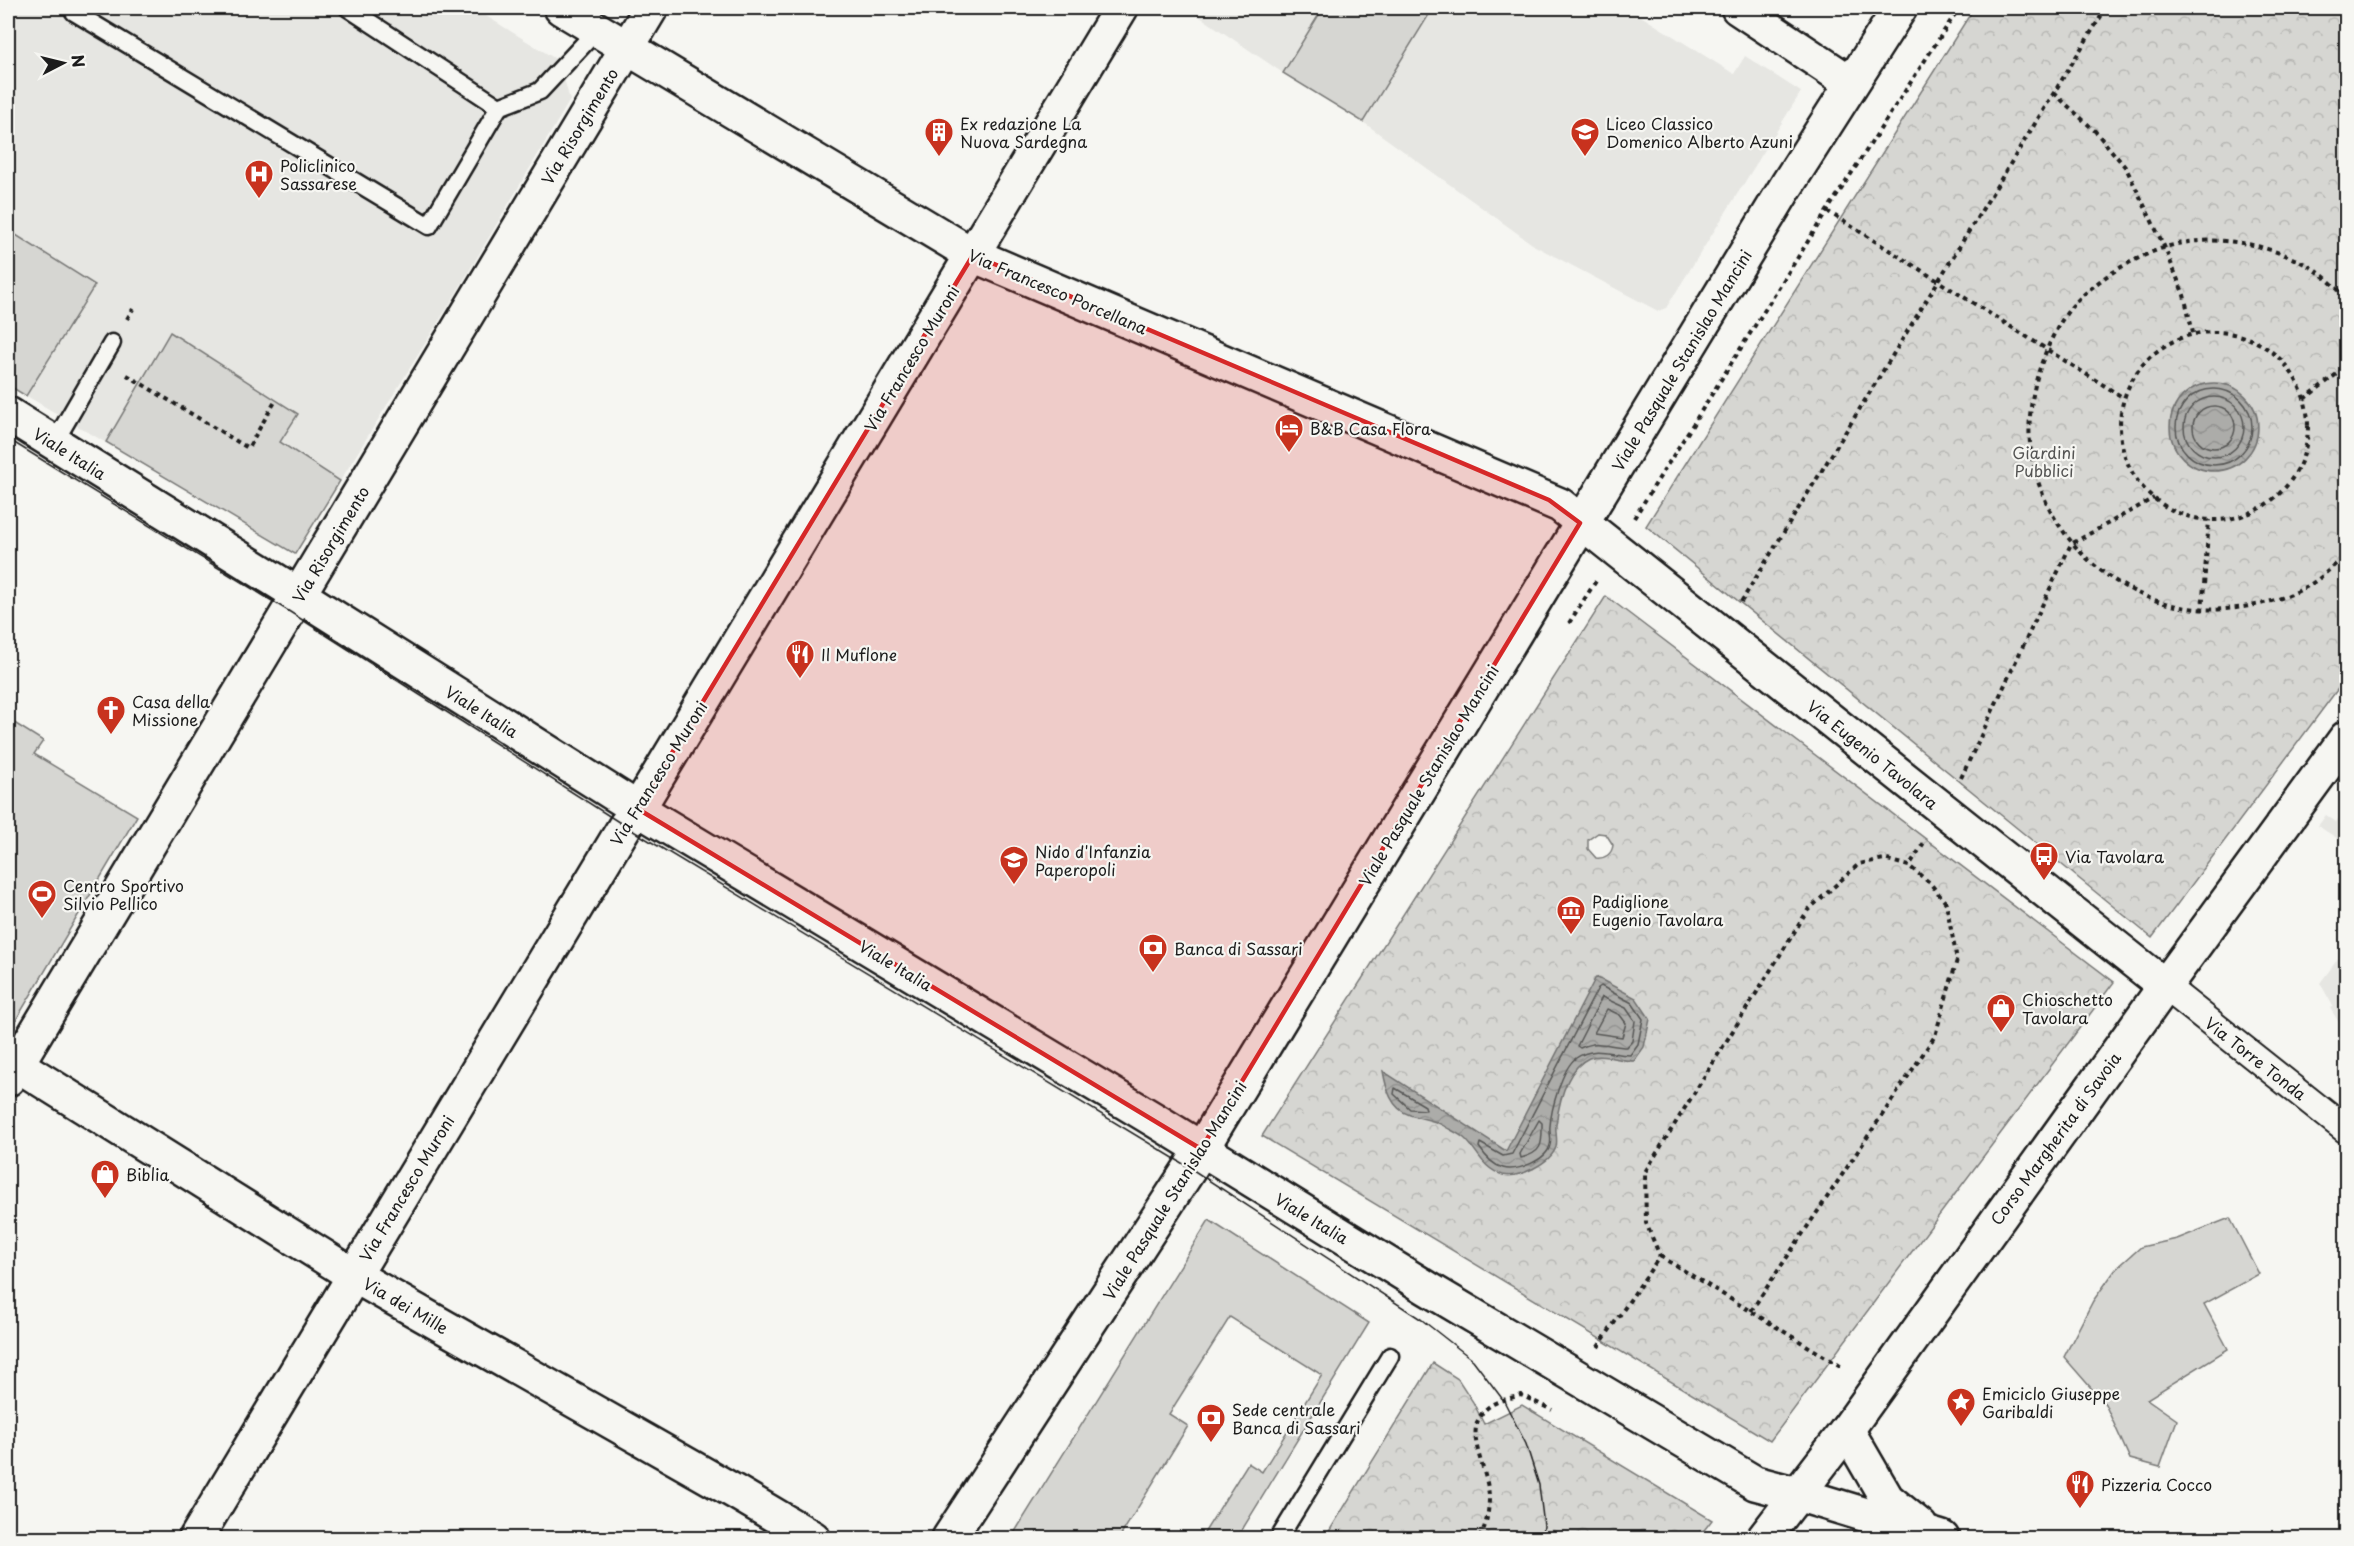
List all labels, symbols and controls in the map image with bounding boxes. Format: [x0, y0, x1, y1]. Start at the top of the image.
north arrow [33, 33, 93, 93]
text: N [66, 53, 92, 69]
street label: Via Risorgimento [535, 63, 623, 189]
place label: Ex redazione La Nuova Sardegna [960, 111, 1087, 153]
place label: Liceo Classico Domenico Alberto Azuni [1606, 111, 1793, 153]
building icon: Ex redazione La Nuova Sardegna [923, 116, 955, 158]
school or university icon: Liceo Classico Domenico Alberto Azuni [1569, 116, 1601, 158]
place label: Policlinico Sassarese [280, 153, 357, 195]
hospital icon: Policlinico Sassarese [243, 158, 275, 200]
street label: Via Francesco Porcellana [965, 242, 1151, 340]
street label: Viale Pasquale Stanislao Mancini [1605, 245, 1757, 475]
street label: Via Francesco Muroni [858, 280, 964, 436]
hotel icon: B&B Casa Flora [1273, 412, 1305, 454]
place label: B&B Casa Flora [1310, 416, 1431, 440]
street label: Viale Italia [29, 421, 111, 485]
park label: Giardini Pubblici [2012, 440, 2076, 482]
street label: Via Risorgimento [286, 481, 374, 607]
restaurant icon: Il Muflone [784, 638, 816, 680]
place label: Il Muflone [821, 642, 897, 666]
street label: Viale Pasquale Stanislao Mancini [1352, 660, 1504, 890]
street label: Viale Italia [441, 679, 523, 743]
place label: Casa della Missione [132, 689, 210, 731]
church icon: Casa della Missione [95, 694, 127, 736]
street label: Via Eugenio Tavolara [1802, 694, 1944, 814]
street label: Via Francesco Muroni [604, 696, 712, 850]
place label: Nido d'Infanzia Paperopoli [1035, 839, 1151, 881]
bus stop icon: Via Tavolara [2028, 840, 2060, 882]
school or university icon: Nido d'Infanzia Paperopoli [998, 844, 1030, 886]
place label: Via Tavolara [2065, 844, 2164, 868]
place label: Centro Sportivo Silvio Pellico [63, 873, 184, 915]
sports icon: Centro Sportivo Silvio Pellico [26, 878, 58, 920]
place label: Padiglione Eugenio Tavolara [1592, 889, 1723, 931]
museum icon: Padiglione Eugenio Tavolara [1555, 894, 1587, 936]
bank icon: Banca di Sassari [1137, 932, 1169, 974]
street label: Viale Italia [855, 934, 938, 997]
place label: Banca di Sassari [1174, 936, 1303, 960]
place label: Chioschetto Tavolara [2022, 987, 2113, 1029]
shop icon: Chioschetto Tavolara [1985, 992, 2017, 1034]
street label: Via Torre Tonda [2200, 1011, 2312, 1105]
street label: Corso Margherita di Savoia [1984, 1046, 2126, 1229]
street label: Viale Pasquale Stanislao Mancini [1096, 1076, 1252, 1304]
street label: Via Francesco Muroni [353, 1110, 459, 1266]
shop icon: Biblia [89, 1158, 121, 1200]
place label: Biblia [126, 1162, 169, 1186]
street label: Viale Italia [1271, 1187, 1354, 1250]
street label: Via dei Mille [359, 1271, 453, 1339]
place label: Emiciclo Giuseppe Garibaldi [1982, 1381, 2120, 1423]
place icon: Emiciclo Giuseppe Garibaldi [1945, 1386, 1977, 1428]
place label: Sede centrale Banca di Sassari [1232, 1397, 1361, 1439]
bank icon: Sede centrale Banca di Sassari [1195, 1402, 1227, 1444]
restaurant icon: Pizzeria Cocco [2064, 1468, 2096, 1510]
place label: Pizzeria Cocco [2101, 1472, 2212, 1496]

